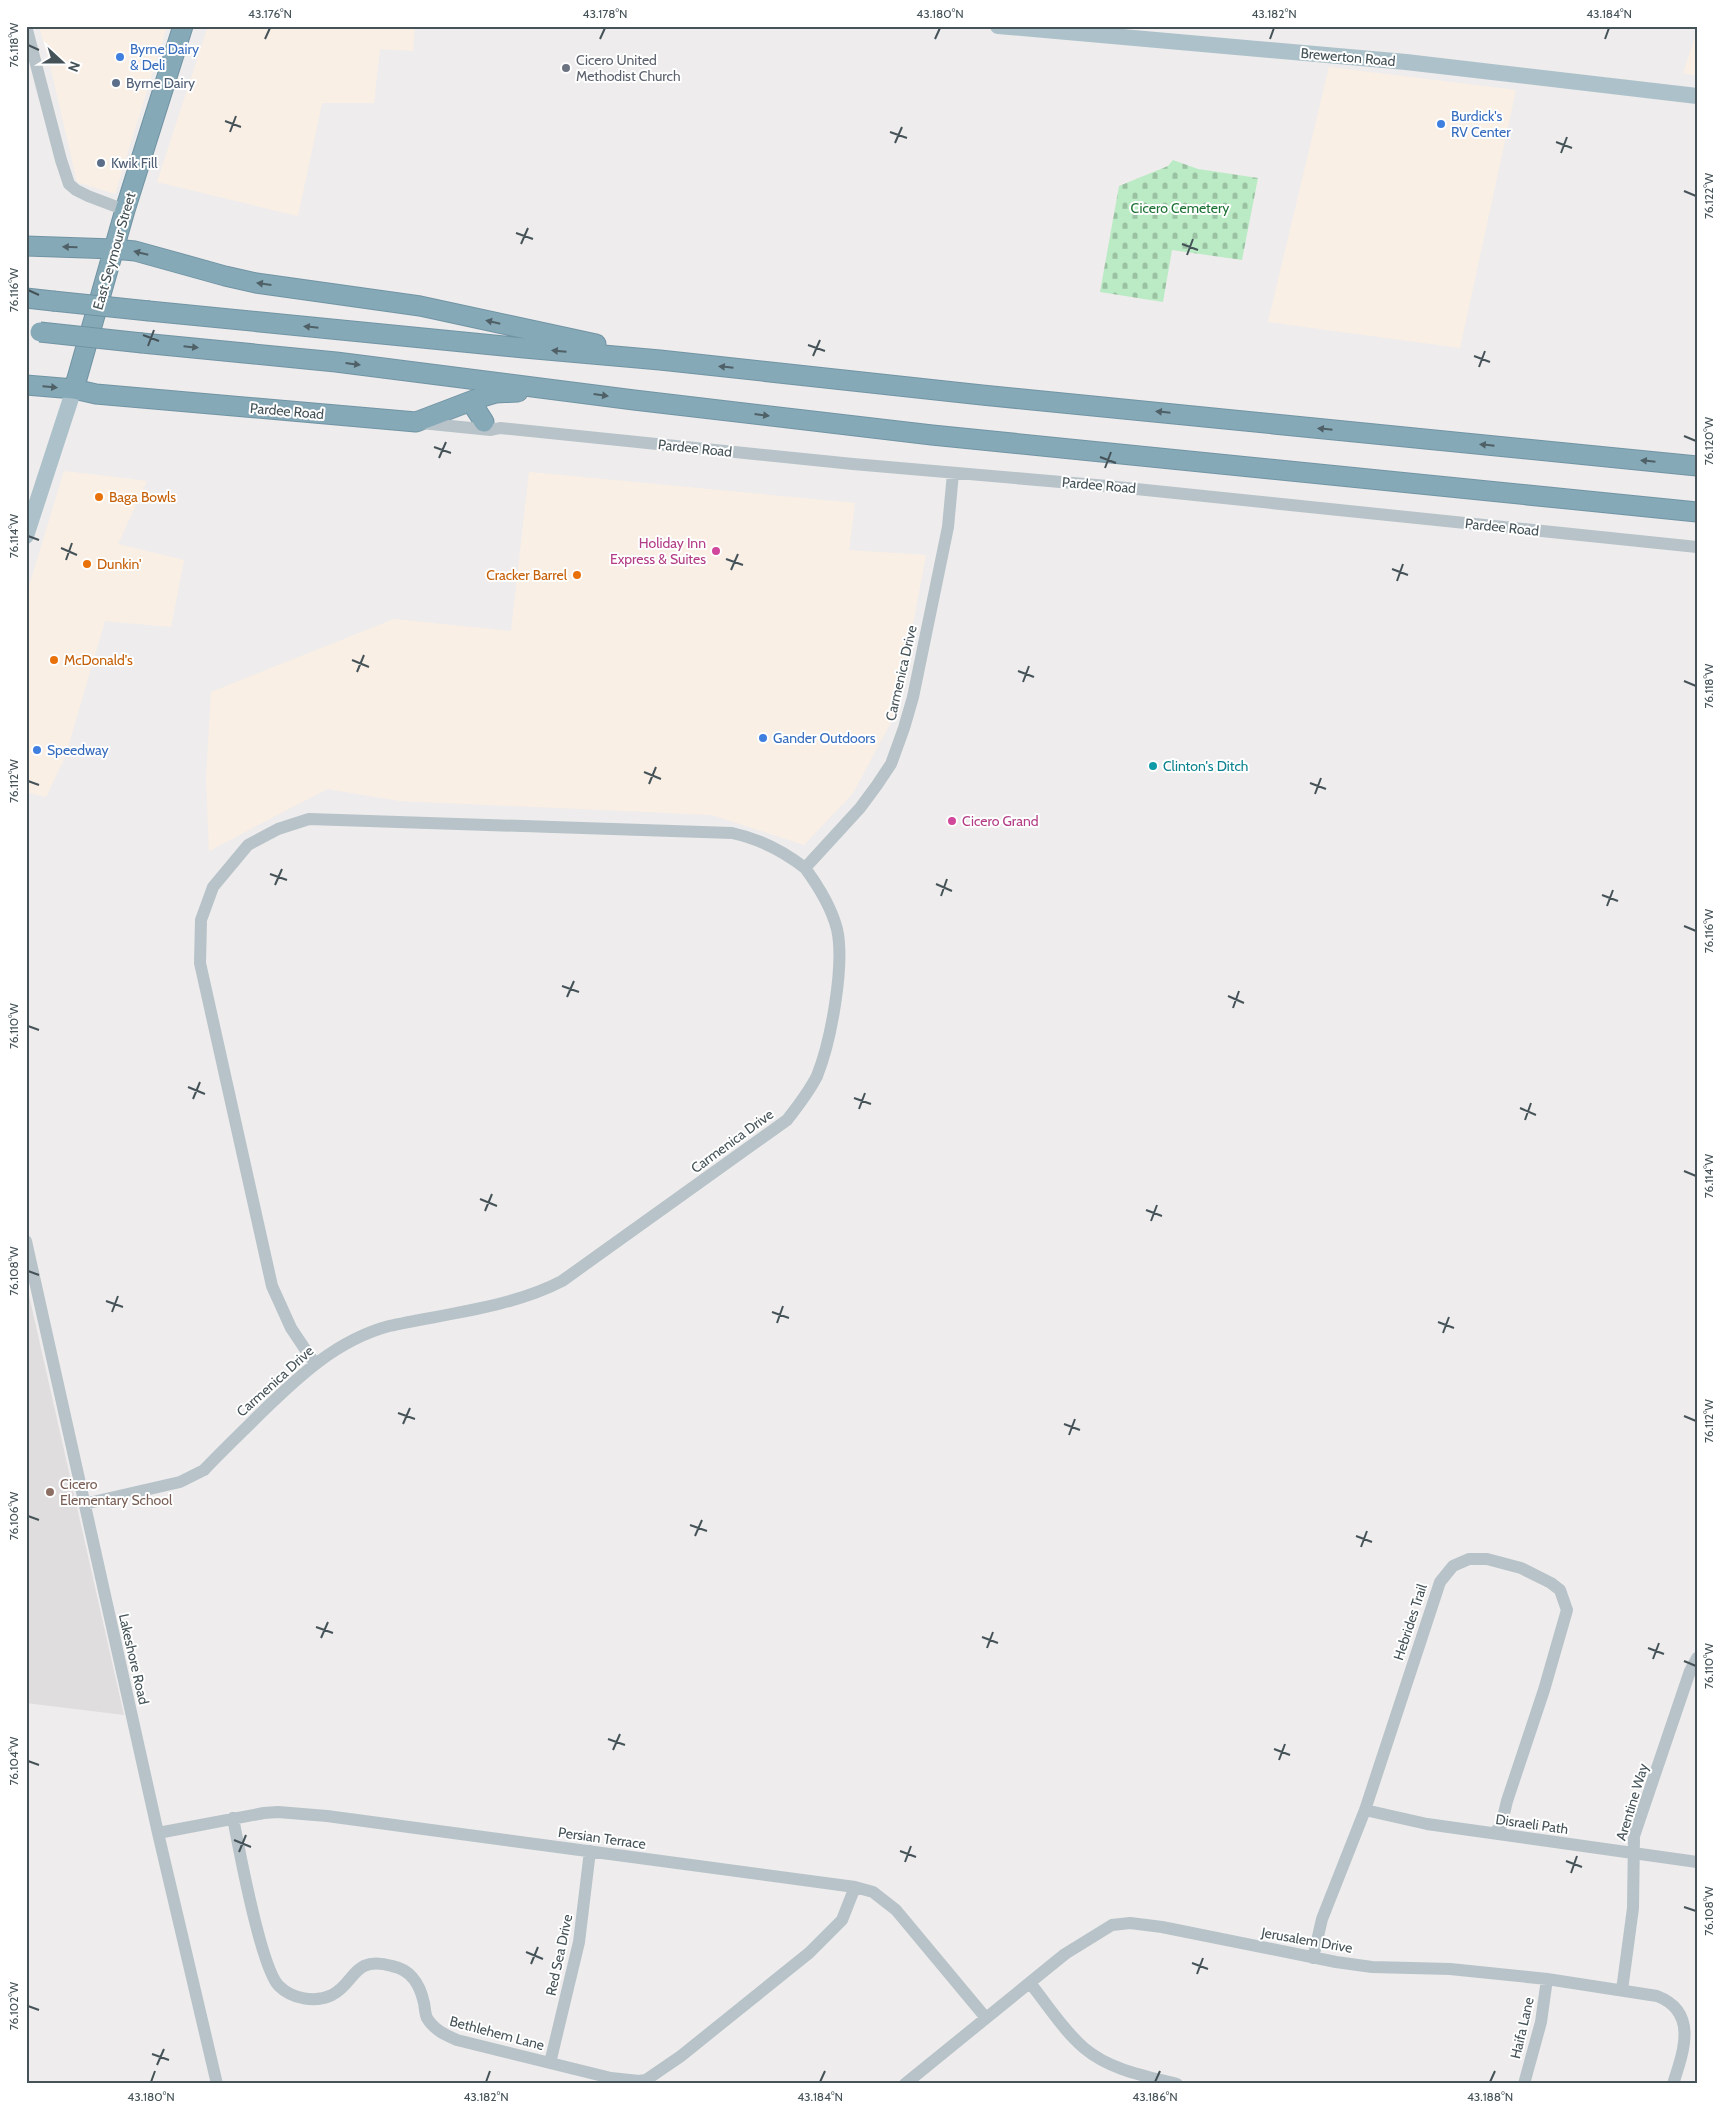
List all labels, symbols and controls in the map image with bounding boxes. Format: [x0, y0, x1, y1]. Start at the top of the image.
text: 43.176°N [248, 6, 292, 21]
text: 43.178°N [583, 6, 627, 21]
text: 43.180°N [916, 6, 964, 21]
text: 43.182°N [1251, 6, 1297, 21]
text: 43.184°N [1586, 6, 1632, 21]
text: 76.118°W [6, 22, 21, 67]
north arrow [38, 38, 88, 88]
place label: Byrne Dairy & Deli [130, 40, 199, 74]
street label: Brewerton Road [1300, 44, 1396, 70]
marker: Byrne Dairy & Deli [114, 51, 126, 63]
place label: Cicero United Methodist Church [576, 51, 681, 85]
text: N [64, 59, 84, 75]
marker: Cicero United Methodist Church [560, 62, 572, 74]
place label: Byrne Dairy [126, 74, 195, 92]
marker: Byrne Dairy [110, 77, 122, 89]
place label: Burdick's RV Center [1451, 107, 1511, 141]
marker: Burdick's RV Center [1435, 118, 1447, 130]
place label: Kwik Fill [111, 154, 158, 172]
marker: Kwik Fill [95, 157, 107, 169]
text: 76.122°W [1701, 172, 1716, 219]
street label: East Seymour Street [89, 190, 139, 312]
park label: Cicero Cemetery [1131, 199, 1229, 217]
one-way arrow [62, 243, 78, 251]
one-way arrow [134, 249, 149, 257]
text: 76.116°W [6, 267, 21, 312]
one-way arrow [256, 280, 272, 288]
one-way arrow [486, 318, 501, 326]
one-way arrow [302, 323, 318, 331]
one-way arrow [183, 344, 199, 352]
one-way arrow [551, 347, 567, 355]
one-way arrow [345, 360, 361, 368]
one-way arrow [717, 363, 733, 371]
one-way arrow [42, 384, 58, 392]
one-way arrow [593, 392, 609, 400]
street label: Pardee Road [249, 399, 325, 423]
one-way arrow [1155, 408, 1171, 416]
one-way arrow [754, 411, 770, 419]
text: 76.120°W [1701, 416, 1716, 465]
one-way arrow [1317, 424, 1333, 432]
street label: Pardee Road [657, 435, 733, 461]
one-way arrow [1478, 441, 1494, 449]
one-way arrow [1640, 457, 1656, 465]
street label: Pardee Road [1061, 473, 1137, 497]
place label: Baga Bowls [109, 488, 176, 506]
marker: Baga Bowls [93, 491, 105, 503]
text: 76.114°W [6, 513, 21, 558]
street label: Pardee Road [1464, 514, 1540, 540]
place label: Holiday Inn Express & Suites [610, 534, 706, 568]
marker: Holiday Inn Express & Suites [710, 545, 722, 557]
place label: Dunkin' [97, 555, 141, 573]
marker: Dunkin' [81, 558, 93, 570]
place label: Cracker Barrel [486, 566, 568, 584]
marker: Cracker Barrel [571, 569, 583, 581]
street label: Carmenica Drive [881, 623, 921, 723]
place label: McDonald's [64, 651, 133, 669]
marker: McDonald's [48, 654, 60, 666]
text: 76.118°W [1701, 663, 1716, 708]
place label: Gander Outdoors [773, 729, 876, 747]
marker: Gander Outdoors [757, 732, 769, 744]
place label: Speedway [47, 741, 109, 759]
marker: Speedway [31, 744, 43, 756]
place label: Clinton's Ditch [1163, 757, 1248, 775]
text: 76.112°W [6, 758, 21, 803]
marker: Clinton's Ditch [1147, 760, 1159, 772]
place label: Cicero Grand [962, 812, 1039, 830]
marker: Cicero Grand [946, 815, 958, 827]
text: 76.116°W [1701, 908, 1716, 953]
text: 76.110°W [6, 1002, 21, 1049]
street label: Carmenica Drive [687, 1105, 777, 1177]
text: 76.114°W [1701, 1153, 1716, 1198]
text: 76.108°W [6, 1246, 21, 1296]
street label: Carmenica Drive [233, 1342, 317, 1420]
text: 76.112°W [1701, 1398, 1716, 1443]
place label: Cicero Elementary School [60, 1475, 173, 1509]
marker: Cicero Elementary School [44, 1486, 56, 1498]
text: 76.106°W [6, 1491, 21, 1540]
street label: Hebrides Trail [1389, 1581, 1431, 1663]
street label: Lakeshore Road [115, 1612, 153, 1706]
text: 76.110°W [1701, 1642, 1716, 1689]
text: 76.104°W [6, 1736, 21, 1785]
street label: Arentine Way [1612, 1761, 1652, 1843]
street label: Disraeli Path [1495, 1810, 1569, 1838]
street label: Persian Terrace [557, 1823, 647, 1853]
text: 76.108°W [1701, 1886, 1716, 1936]
street label: Red Sea Drive [542, 1913, 576, 1997]
street label: Jerusalem Drive [1259, 1923, 1354, 1957]
text: 76.102°W [6, 1981, 21, 2030]
street label: Haifa Lane [1506, 1995, 1538, 2061]
street label: Bethlehem Lane [448, 2012, 546, 2054]
text: 43.180°N [127, 2089, 175, 2104]
text: 43.182°N [463, 2089, 509, 2104]
text: 43.184°N [797, 2089, 843, 2104]
text: 43.186°N [1132, 2089, 1178, 2104]
text: 43.188°N [1467, 2089, 1513, 2104]

